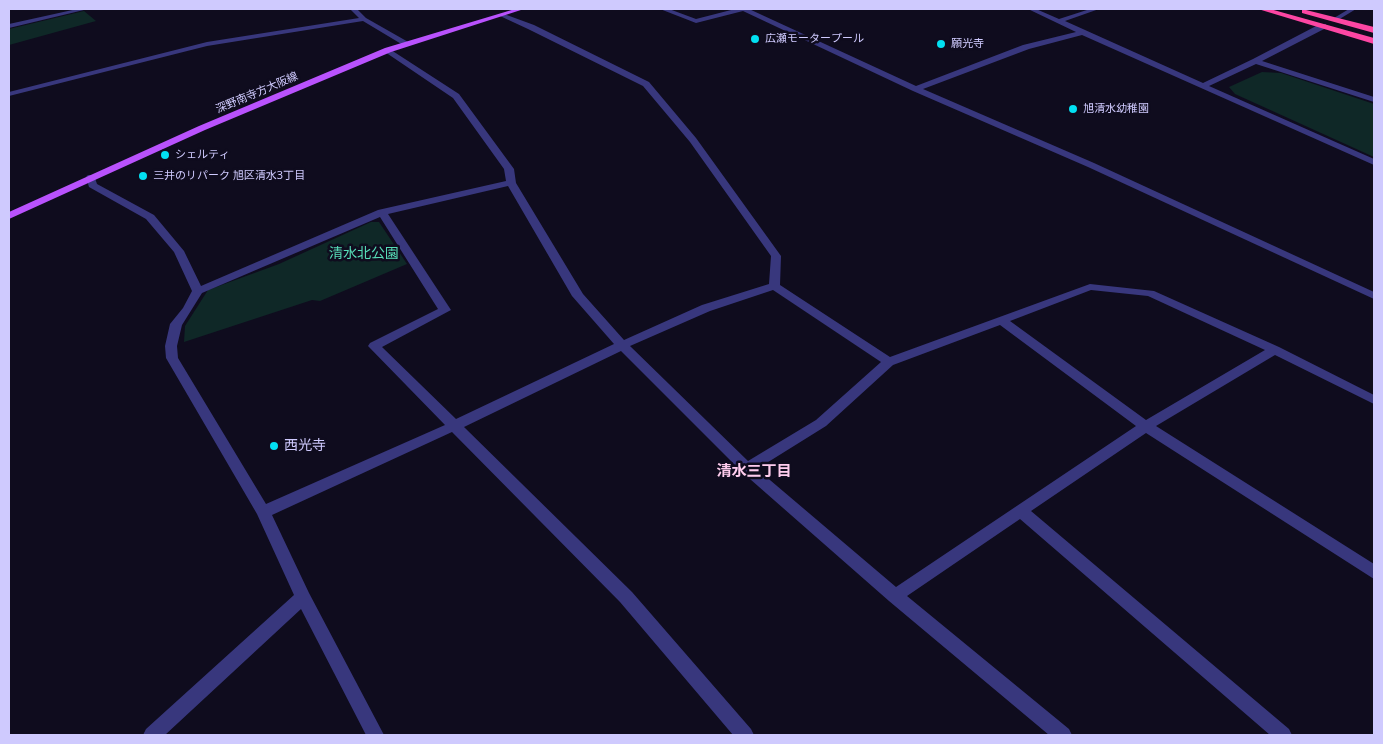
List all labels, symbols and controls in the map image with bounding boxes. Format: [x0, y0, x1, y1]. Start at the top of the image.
place label: 広瀬モータープール [765, 32, 864, 46]
marker: 広瀬モータープール [749, 33, 761, 45]
place label: 願光寺 [951, 37, 984, 51]
marker: 願光寺 [935, 38, 947, 50]
street label: 深野南寺方大阪線 [214, 70, 300, 116]
place label: 旭清水幼稚園 [1083, 102, 1149, 116]
marker: 旭清水幼稚園 [1067, 103, 1079, 115]
place label: シェルティ [175, 148, 230, 162]
marker: シェルティ [159, 149, 171, 161]
place label: 三井のリパーク 旭区清水3丁目 [153, 169, 305, 183]
marker: 三井のリパーク 旭区清水3丁目 [137, 170, 149, 182]
park label: 清水北公園 [329, 246, 399, 262]
place label: 西光寺 [284, 438, 326, 454]
marker: 西光寺 [268, 440, 280, 452]
district label: 清水三丁目 [717, 463, 791, 481]

